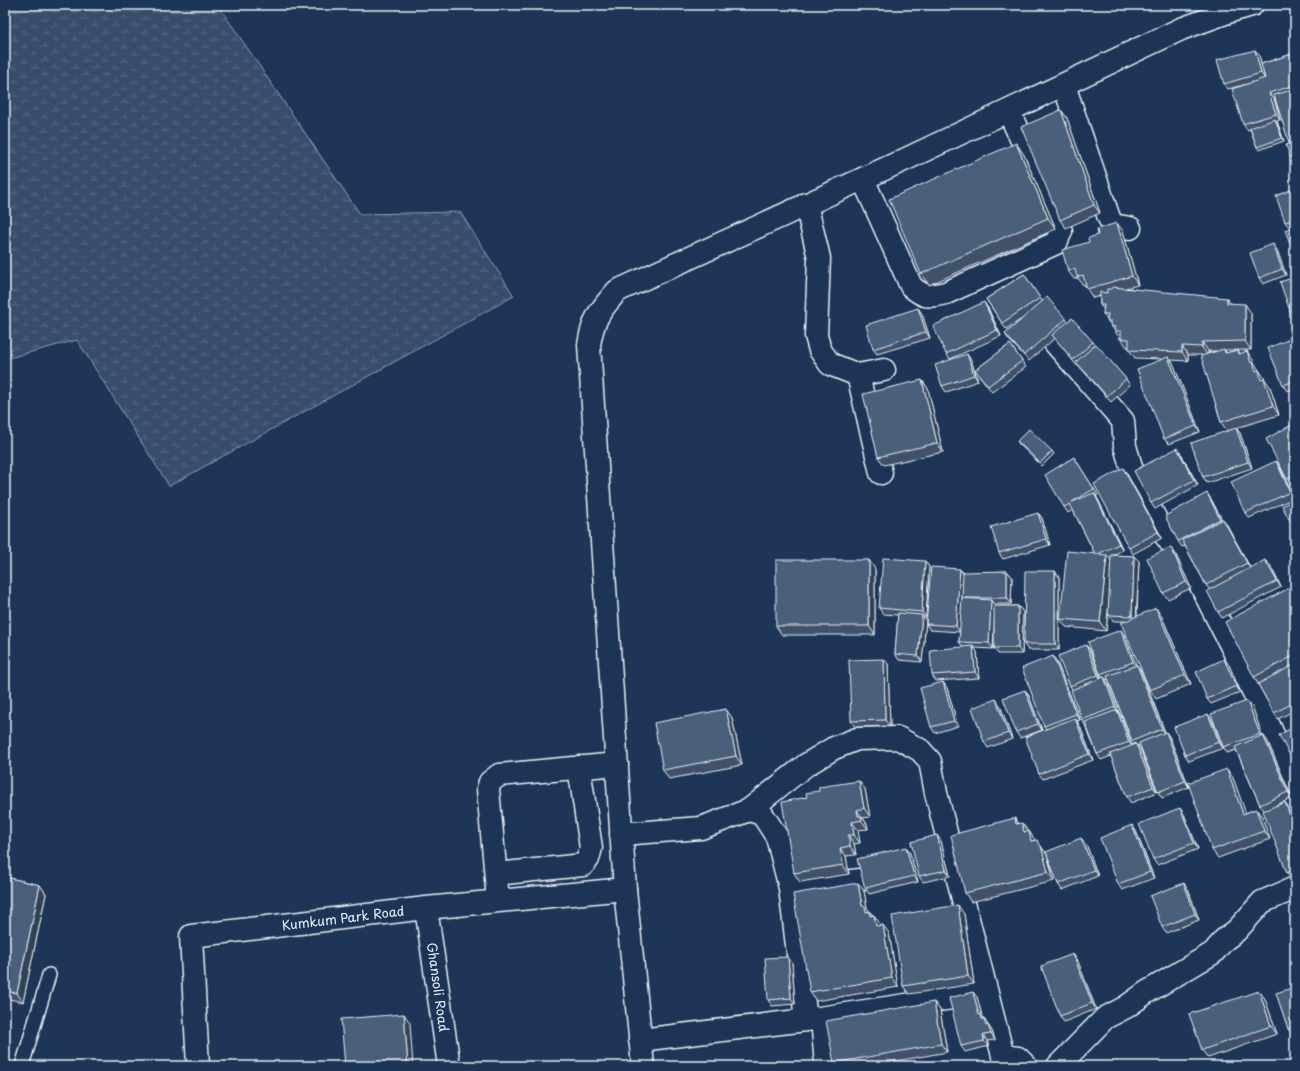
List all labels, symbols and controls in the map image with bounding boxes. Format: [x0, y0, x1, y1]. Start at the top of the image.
street label: Kumkum Park Road [281, 901, 405, 934]
street label: Ghansoli Road [423, 941, 454, 1033]

